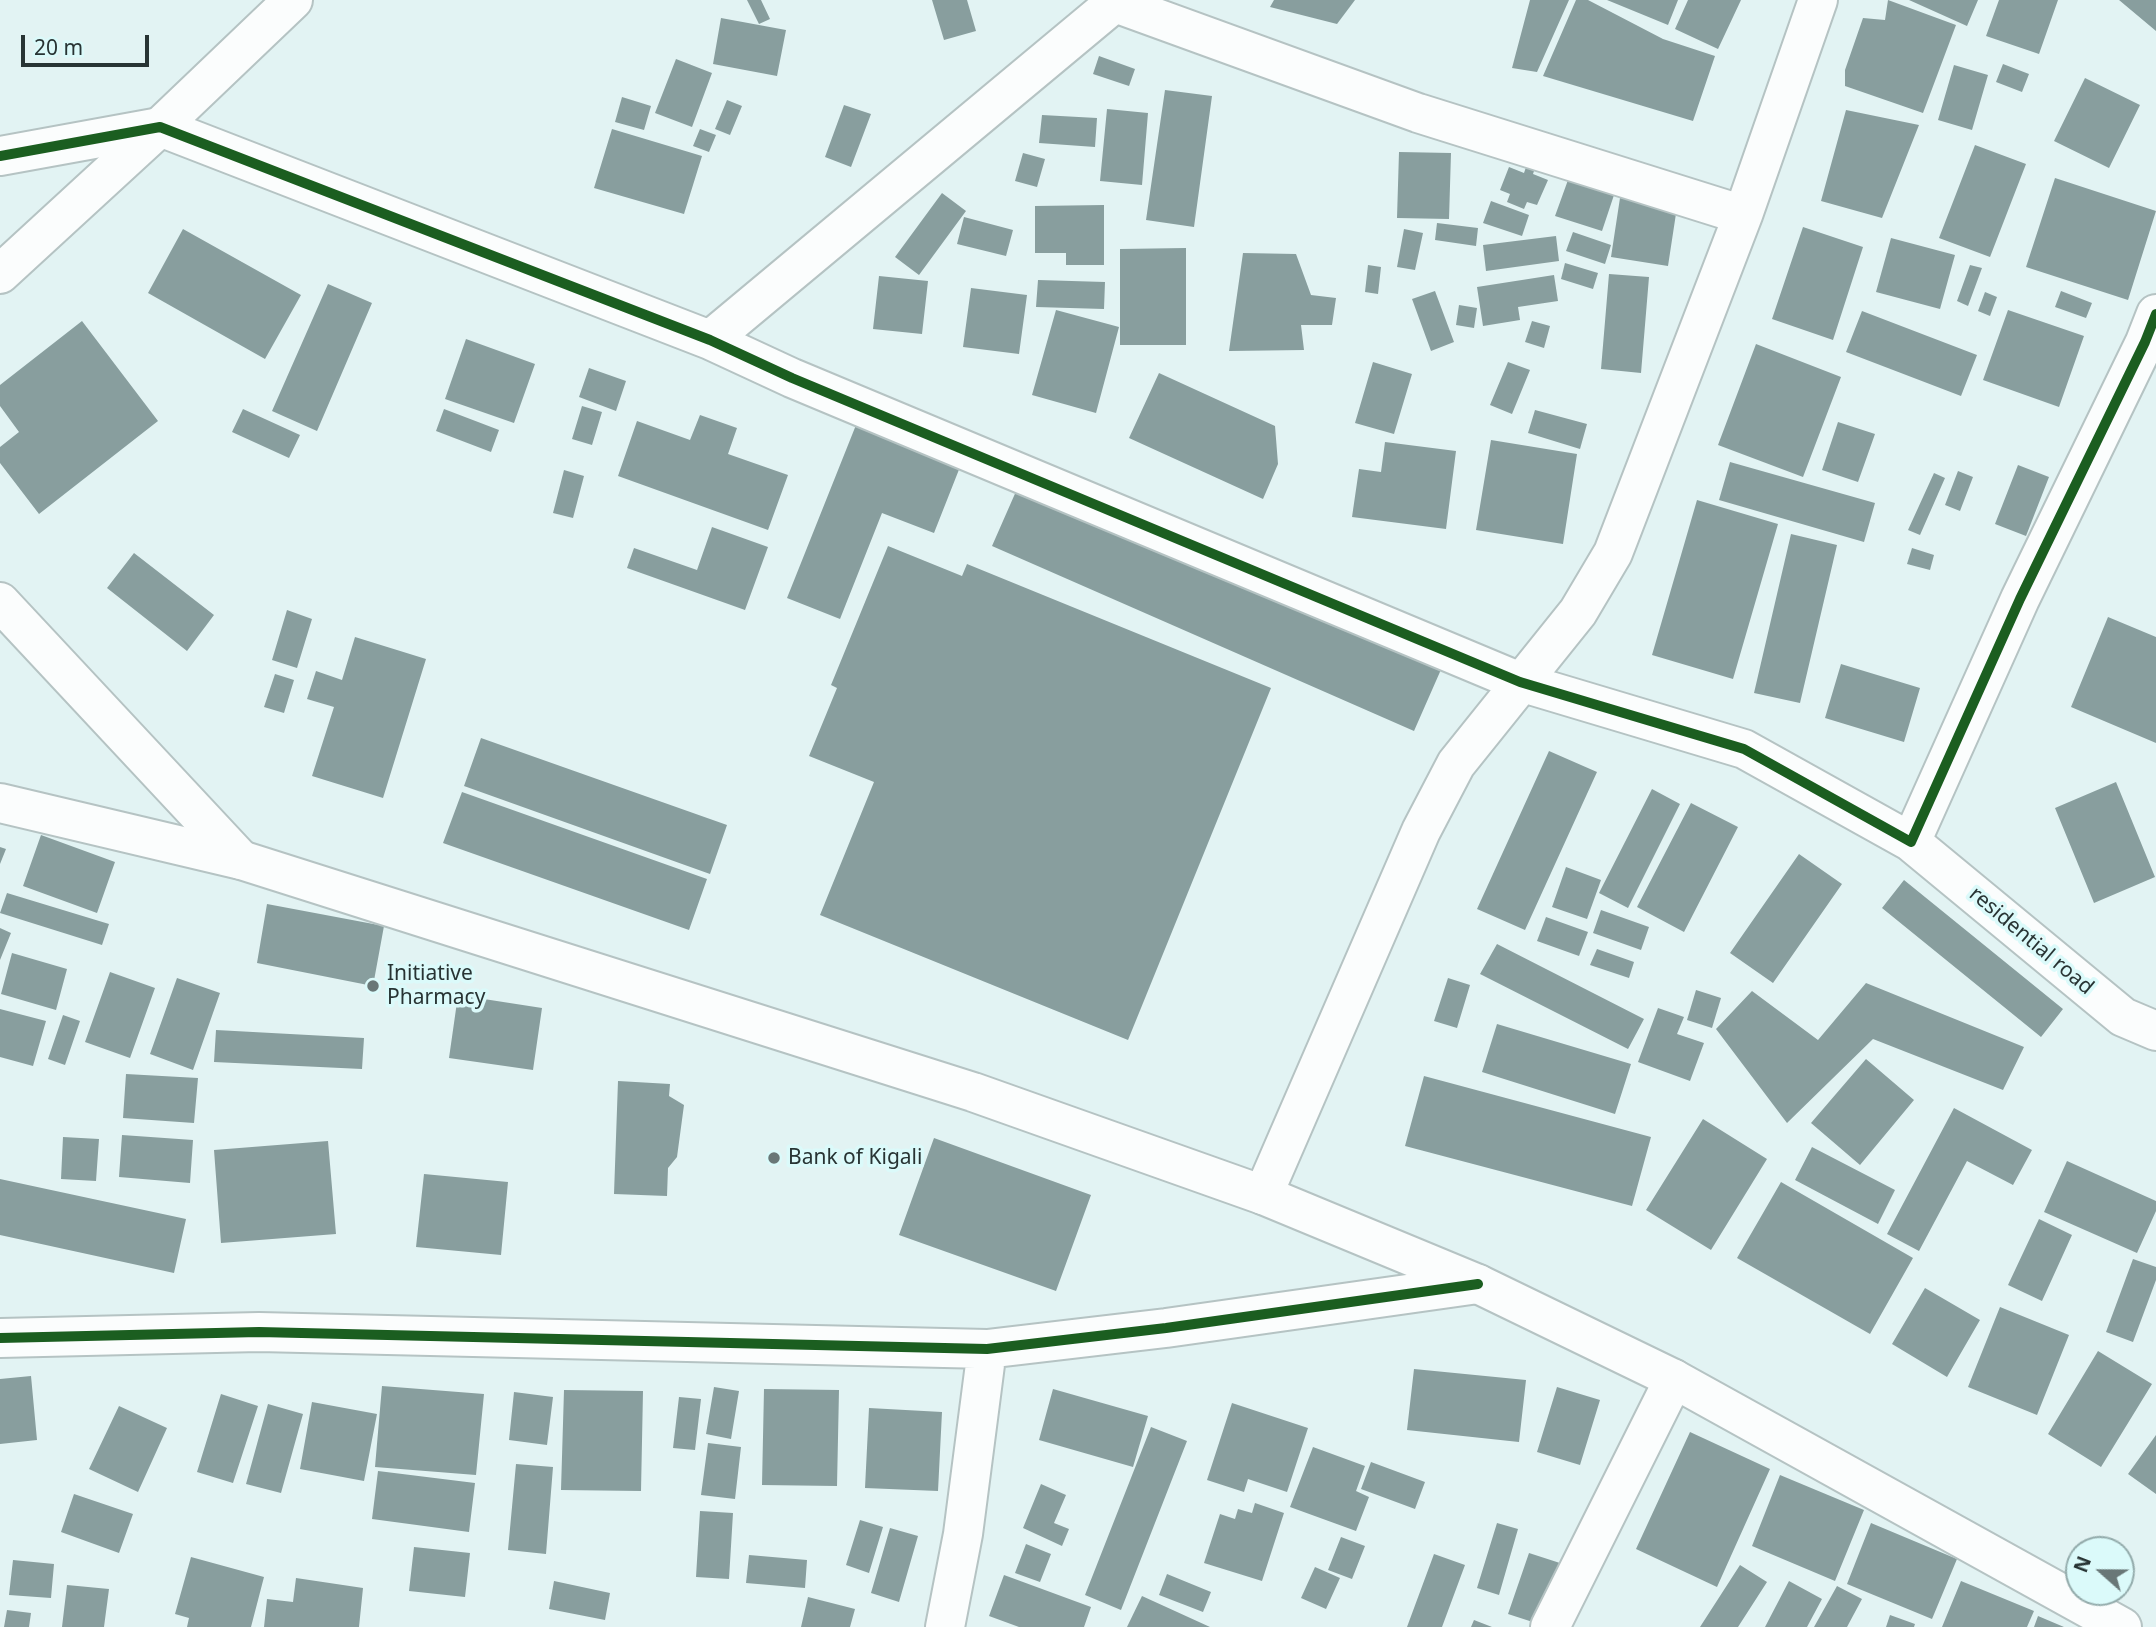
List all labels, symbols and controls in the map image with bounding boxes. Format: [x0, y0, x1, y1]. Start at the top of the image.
scale bar [24, 21, 152, 65]
text: 20 m [34, 33, 83, 61]
street label: residential road [1964, 882, 2098, 1000]
place label: Initiative Pharmacy [387, 961, 485, 1011]
marker: Initiative Pharmacy [365, 978, 381, 994]
place label: Bank of Kigali [788, 1145, 922, 1171]
marker: Bank of Kigali [766, 1150, 782, 1166]
north arrow [2065, 1536, 2135, 1606]
text: N [2067, 1552, 2097, 1576]

